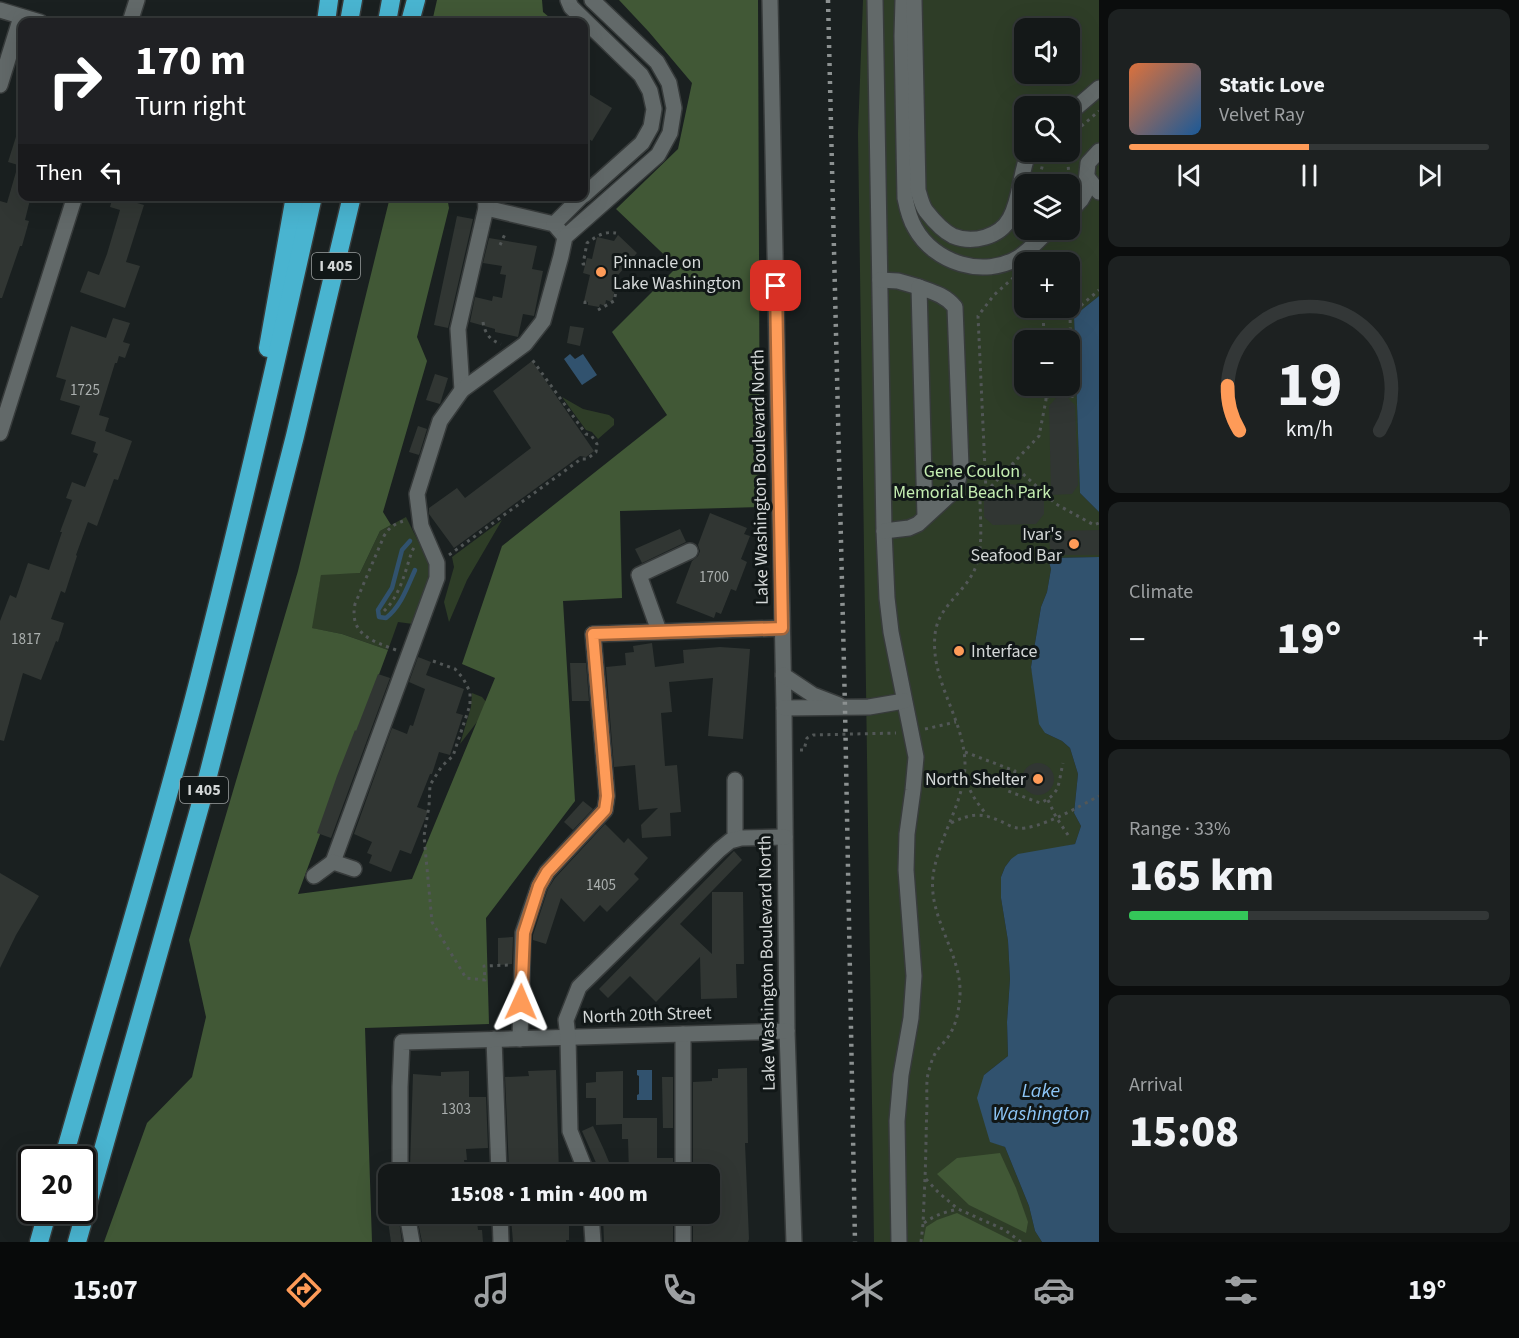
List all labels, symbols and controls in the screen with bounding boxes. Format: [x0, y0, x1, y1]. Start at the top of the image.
map controls [1014, 18, 1080, 396]
button: sound [1014, 18, 1080, 84]
text: 170 m [135, 31, 246, 91]
icon: right [36, 42, 114, 120]
text: Static Love [1219, 69, 1325, 101]
text: Turn right [135, 87, 246, 126]
button: search [1014, 96, 1080, 162]
text: Velvet Ray [1219, 101, 1305, 129]
icon: left [95, 156, 128, 189]
text: Then [36, 157, 83, 189]
icon: previous [1173, 159, 1206, 192]
icon: pause [1293, 159, 1326, 192]
icon: next [1413, 159, 1446, 192]
button: layers [1014, 174, 1080, 240]
place label: Pinnacle on Lake Washington [613, 250, 741, 296]
button: + [1014, 252, 1080, 318]
road number: I 405 [312, 253, 360, 279]
pin [750, 260, 801, 311]
marker: Pinnacle on Lake Washington [594, 265, 608, 279]
icon: arrive [759, 269, 792, 302]
button: − [1014, 330, 1080, 396]
text: 19 [1276, 342, 1342, 431]
street label: Lake Washington Boulevard North [745, 349, 775, 605]
house number: 1725 [70, 380, 100, 401]
text: km/h [1285, 415, 1333, 446]
park label: Gene Coulon Memorial Beach Park [893, 459, 1051, 505]
place label: Ivar's Seafood Bar [971, 522, 1063, 568]
marker: Ivar's Seafood Bar [1067, 537, 1081, 551]
house number: 1700 [699, 567, 729, 588]
text: Climate [1129, 578, 1193, 606]
text: 19° [1277, 607, 1341, 671]
text: − [1129, 616, 1145, 663]
text: + [1473, 616, 1489, 663]
house number: 1817 [11, 629, 41, 650]
place label: Interface [971, 639, 1037, 664]
marker: Interface [952, 644, 966, 658]
place label: North Shelter [925, 767, 1027, 792]
marker: North Shelter [1031, 772, 1045, 786]
road number: I 405 [180, 777, 228, 803]
text: Range · 33% [1129, 815, 1230, 843]
street label: Lake Washington Boulevard North [752, 835, 782, 1091]
text: 165 km [1129, 844, 1274, 908]
house number: 1405 [586, 875, 616, 896]
position arrow [489, 970, 553, 1034]
street label: North 20th Street [582, 1000, 712, 1030]
text: Arrival [1129, 1071, 1183, 1099]
water label: Lake Washington [992, 1077, 1090, 1128]
house number: 1303 [441, 1099, 471, 1120]
text: 15:08 [1129, 1100, 1239, 1164]
speed limit sign: 20 [18, 1146, 96, 1224]
text: 15:08 · 1 min · 400 m [450, 1178, 648, 1210]
icon: directions [283, 1269, 325, 1311]
icon: music [471, 1269, 513, 1311]
icon: phone [658, 1269, 700, 1311]
icon: climate [846, 1269, 888, 1311]
icon: car [1033, 1269, 1075, 1311]
icon: filters [1220, 1269, 1262, 1311]
text: 15:07 [73, 1271, 138, 1310]
text: 19° [1408, 1271, 1446, 1310]

